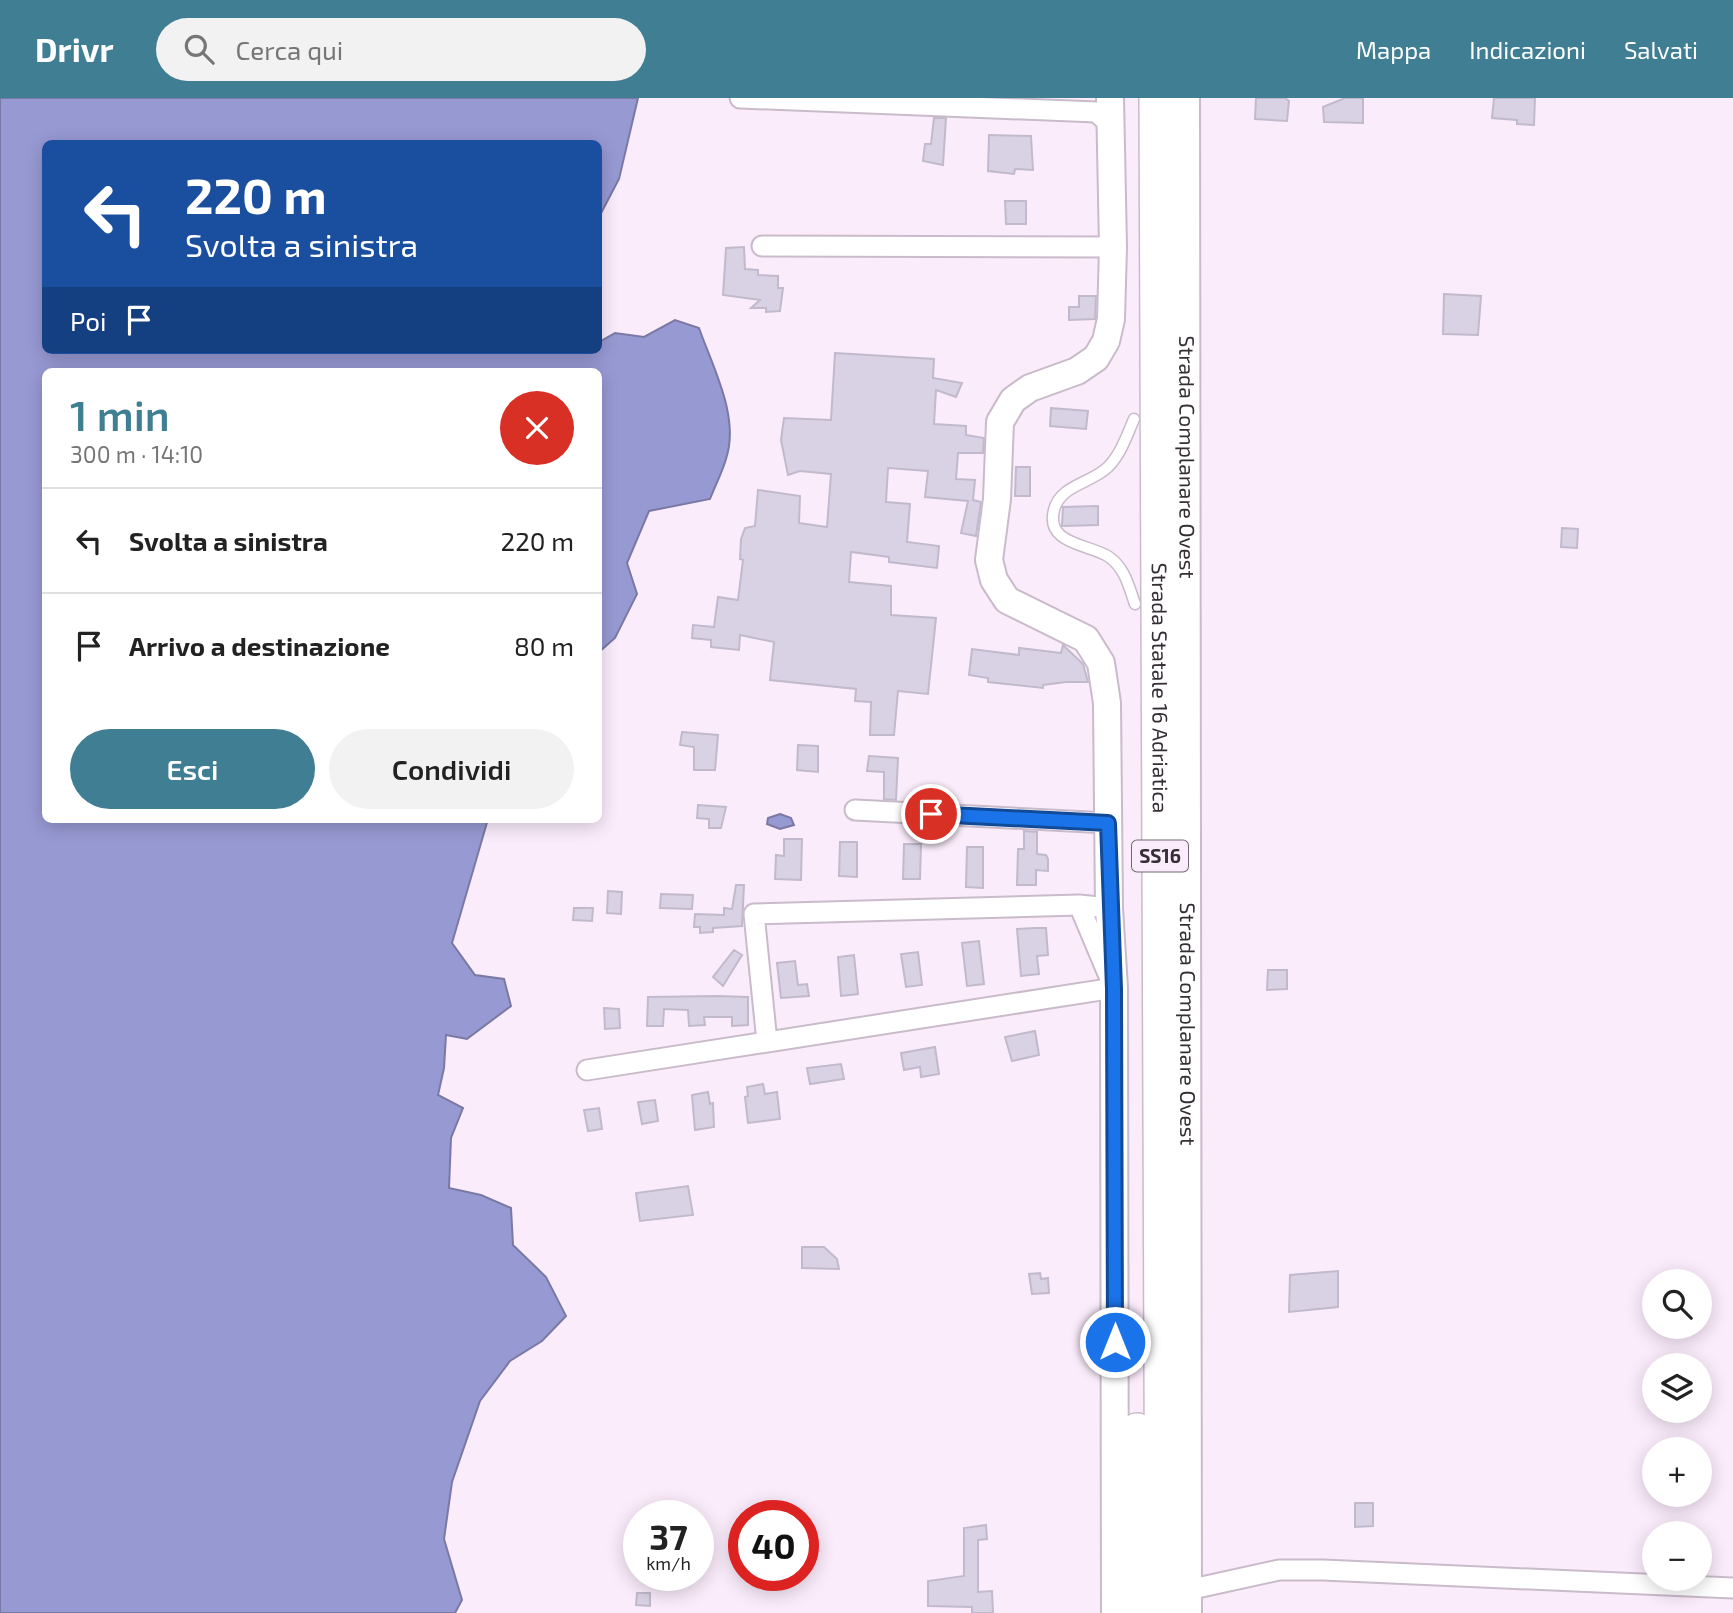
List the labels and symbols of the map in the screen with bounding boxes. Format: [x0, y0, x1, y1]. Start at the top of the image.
street label: Strada Complanare Ovest [1175, 335, 1201, 579]
street label: Strada Statale 16 Adriatica [1148, 563, 1174, 813]
pin [901, 784, 961, 844]
road number: SS16 [1132, 841, 1188, 872]
street label: Strada Complanare Ovest [1176, 902, 1201, 1146]
position arrow [1078, 1305, 1152, 1379]
speed limit sign: 40 [728, 1500, 819, 1591]

